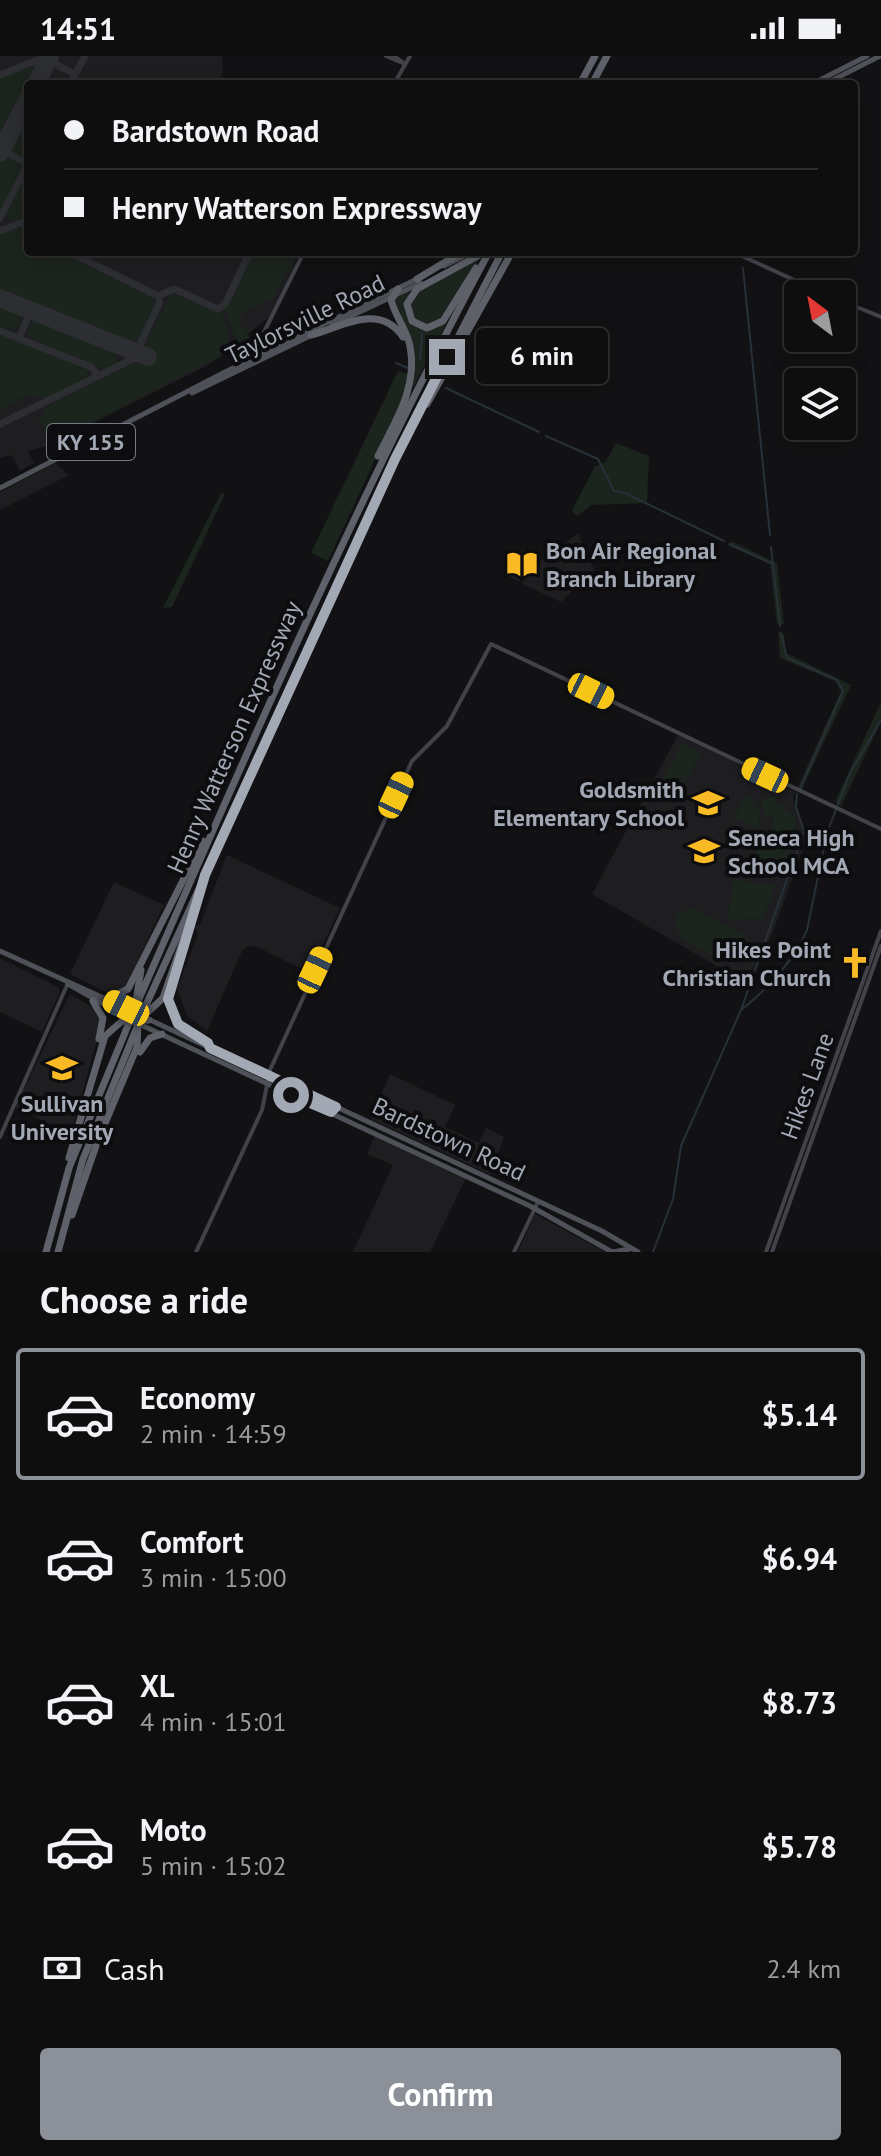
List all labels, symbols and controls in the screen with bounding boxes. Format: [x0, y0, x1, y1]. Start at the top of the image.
text: 14:51 [40, 9, 116, 48]
text: Bardstown Road [112, 111, 319, 150]
text: Henry Watterson Expressway [112, 188, 482, 227]
street label: Taylorsville Road [220, 267, 390, 371]
north arrow [784, 280, 856, 352]
map controls [784, 280, 856, 440]
callout: 6 min [475, 329, 607, 385]
route end [429, 339, 465, 375]
text: 6 min [510, 339, 574, 372]
button: layers [784, 368, 856, 440]
road number: KY 155 [47, 424, 135, 460]
place label: Bon Air Regional Branch Library [546, 535, 717, 594]
library icon: Bon Air Regional Branch Library [505, 547, 539, 581]
street label: Henry Watterson Expressway [160, 596, 308, 878]
car [564, 670, 618, 712]
car [738, 754, 792, 796]
car [375, 768, 417, 822]
place label: Goldsmith Elementary School [493, 774, 685, 833]
school or university icon: Goldsmith Elementary School [691, 786, 725, 820]
place label: Seneca High School MCA [728, 822, 854, 881]
school or university icon: Seneca High School MCA [687, 834, 721, 868]
place label: Hikes Point Christian Church [663, 934, 832, 993]
car [294, 943, 336, 997]
church icon: Hikes Point Christian Church [838, 946, 872, 980]
car [99, 987, 153, 1029]
street label: Hikes Lane [773, 1028, 841, 1144]
school or university icon: Sullivan University [45, 1051, 79, 1085]
route start [273, 1077, 309, 1113]
place label: Sullivan University [11, 1088, 114, 1147]
street label: Bardstown Road [367, 1090, 531, 1188]
text: Choose a ride [40, 1276, 248, 1323]
icon: car [44, 1378, 116, 1450]
text: Economy [140, 1378, 255, 1417]
text: $5.14 [762, 1395, 837, 1434]
text: 2 min · 14:59 [140, 1417, 287, 1450]
icon: car [44, 1522, 116, 1594]
text: Comfort [140, 1522, 243, 1561]
text: $6.94 [762, 1539, 837, 1578]
text: 3 min · 15:00 [140, 1561, 287, 1594]
icon: car [44, 1666, 116, 1738]
text: XL [140, 1666, 174, 1705]
text: $8.73 [762, 1683, 837, 1722]
text: 4 min · 15:01 [140, 1705, 287, 1738]
icon: car [44, 1810, 116, 1882]
text: Moto [140, 1810, 207, 1849]
text: $5.78 [762, 1827, 837, 1866]
text: 5 min · 15:02 [140, 1849, 287, 1882]
icon: cash [40, 1946, 84, 1990]
text: Cash [104, 1949, 165, 1988]
text: 2.4 km [767, 1952, 841, 1985]
button: Confirm [40, 2048, 841, 2140]

